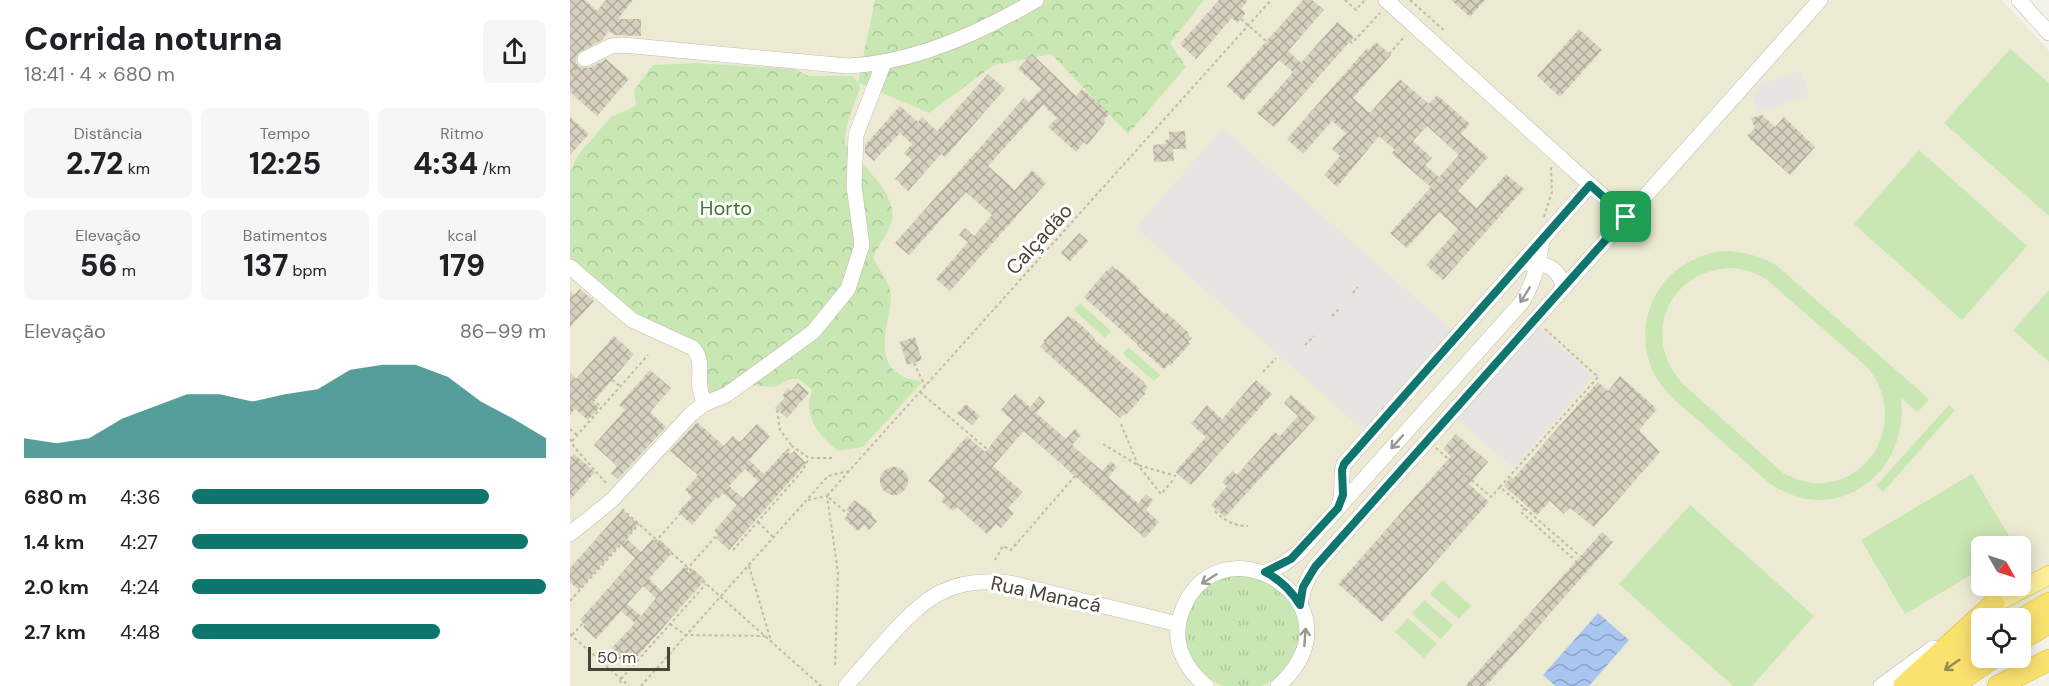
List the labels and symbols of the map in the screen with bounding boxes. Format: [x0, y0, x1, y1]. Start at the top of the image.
pin [1600, 191, 1651, 242]
park label: Horto [700, 195, 752, 221]
street label: Calçadão [1000, 198, 1078, 280]
one-way arrow [1519, 286, 1531, 303]
one-way arrow [1390, 434, 1404, 449]
north arrow [1971, 536, 2031, 596]
street label: Rua Manacá [989, 570, 1103, 618]
one-way arrow [1201, 574, 1218, 586]
one-way arrow [1300, 627, 1311, 647]
scale bar [588, 644, 670, 672]
one-way arrow [1945, 659, 1961, 671]

